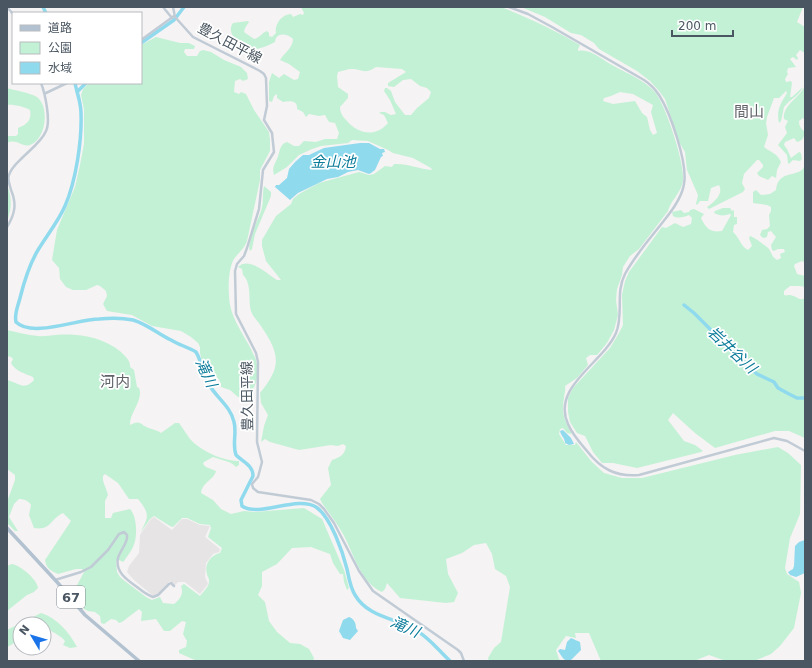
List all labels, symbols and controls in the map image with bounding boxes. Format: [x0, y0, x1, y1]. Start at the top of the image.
legend [12, 12, 142, 84]
scale bar [672, 12, 733, 38]
text: 200 m [678, 19, 716, 33]
street label: 豊久田平線 [195, 20, 265, 66]
text: 道路 [48, 21, 72, 35]
text: 公園 [48, 41, 72, 55]
text: 水域 [48, 61, 72, 75]
district label: 間山 [734, 103, 764, 121]
water label: 金山池 [310, 153, 357, 171]
water label: 岩井谷川 [704, 323, 762, 378]
water label: 滝川 [192, 356, 221, 392]
street label: 豊久田平線 [238, 361, 256, 431]
district label: 河内 [100, 373, 130, 391]
road number: 67 [57, 586, 85, 608]
water label: 滝川 [388, 613, 424, 642]
north arrow [12, 616, 52, 656]
text: N [17, 623, 32, 638]

